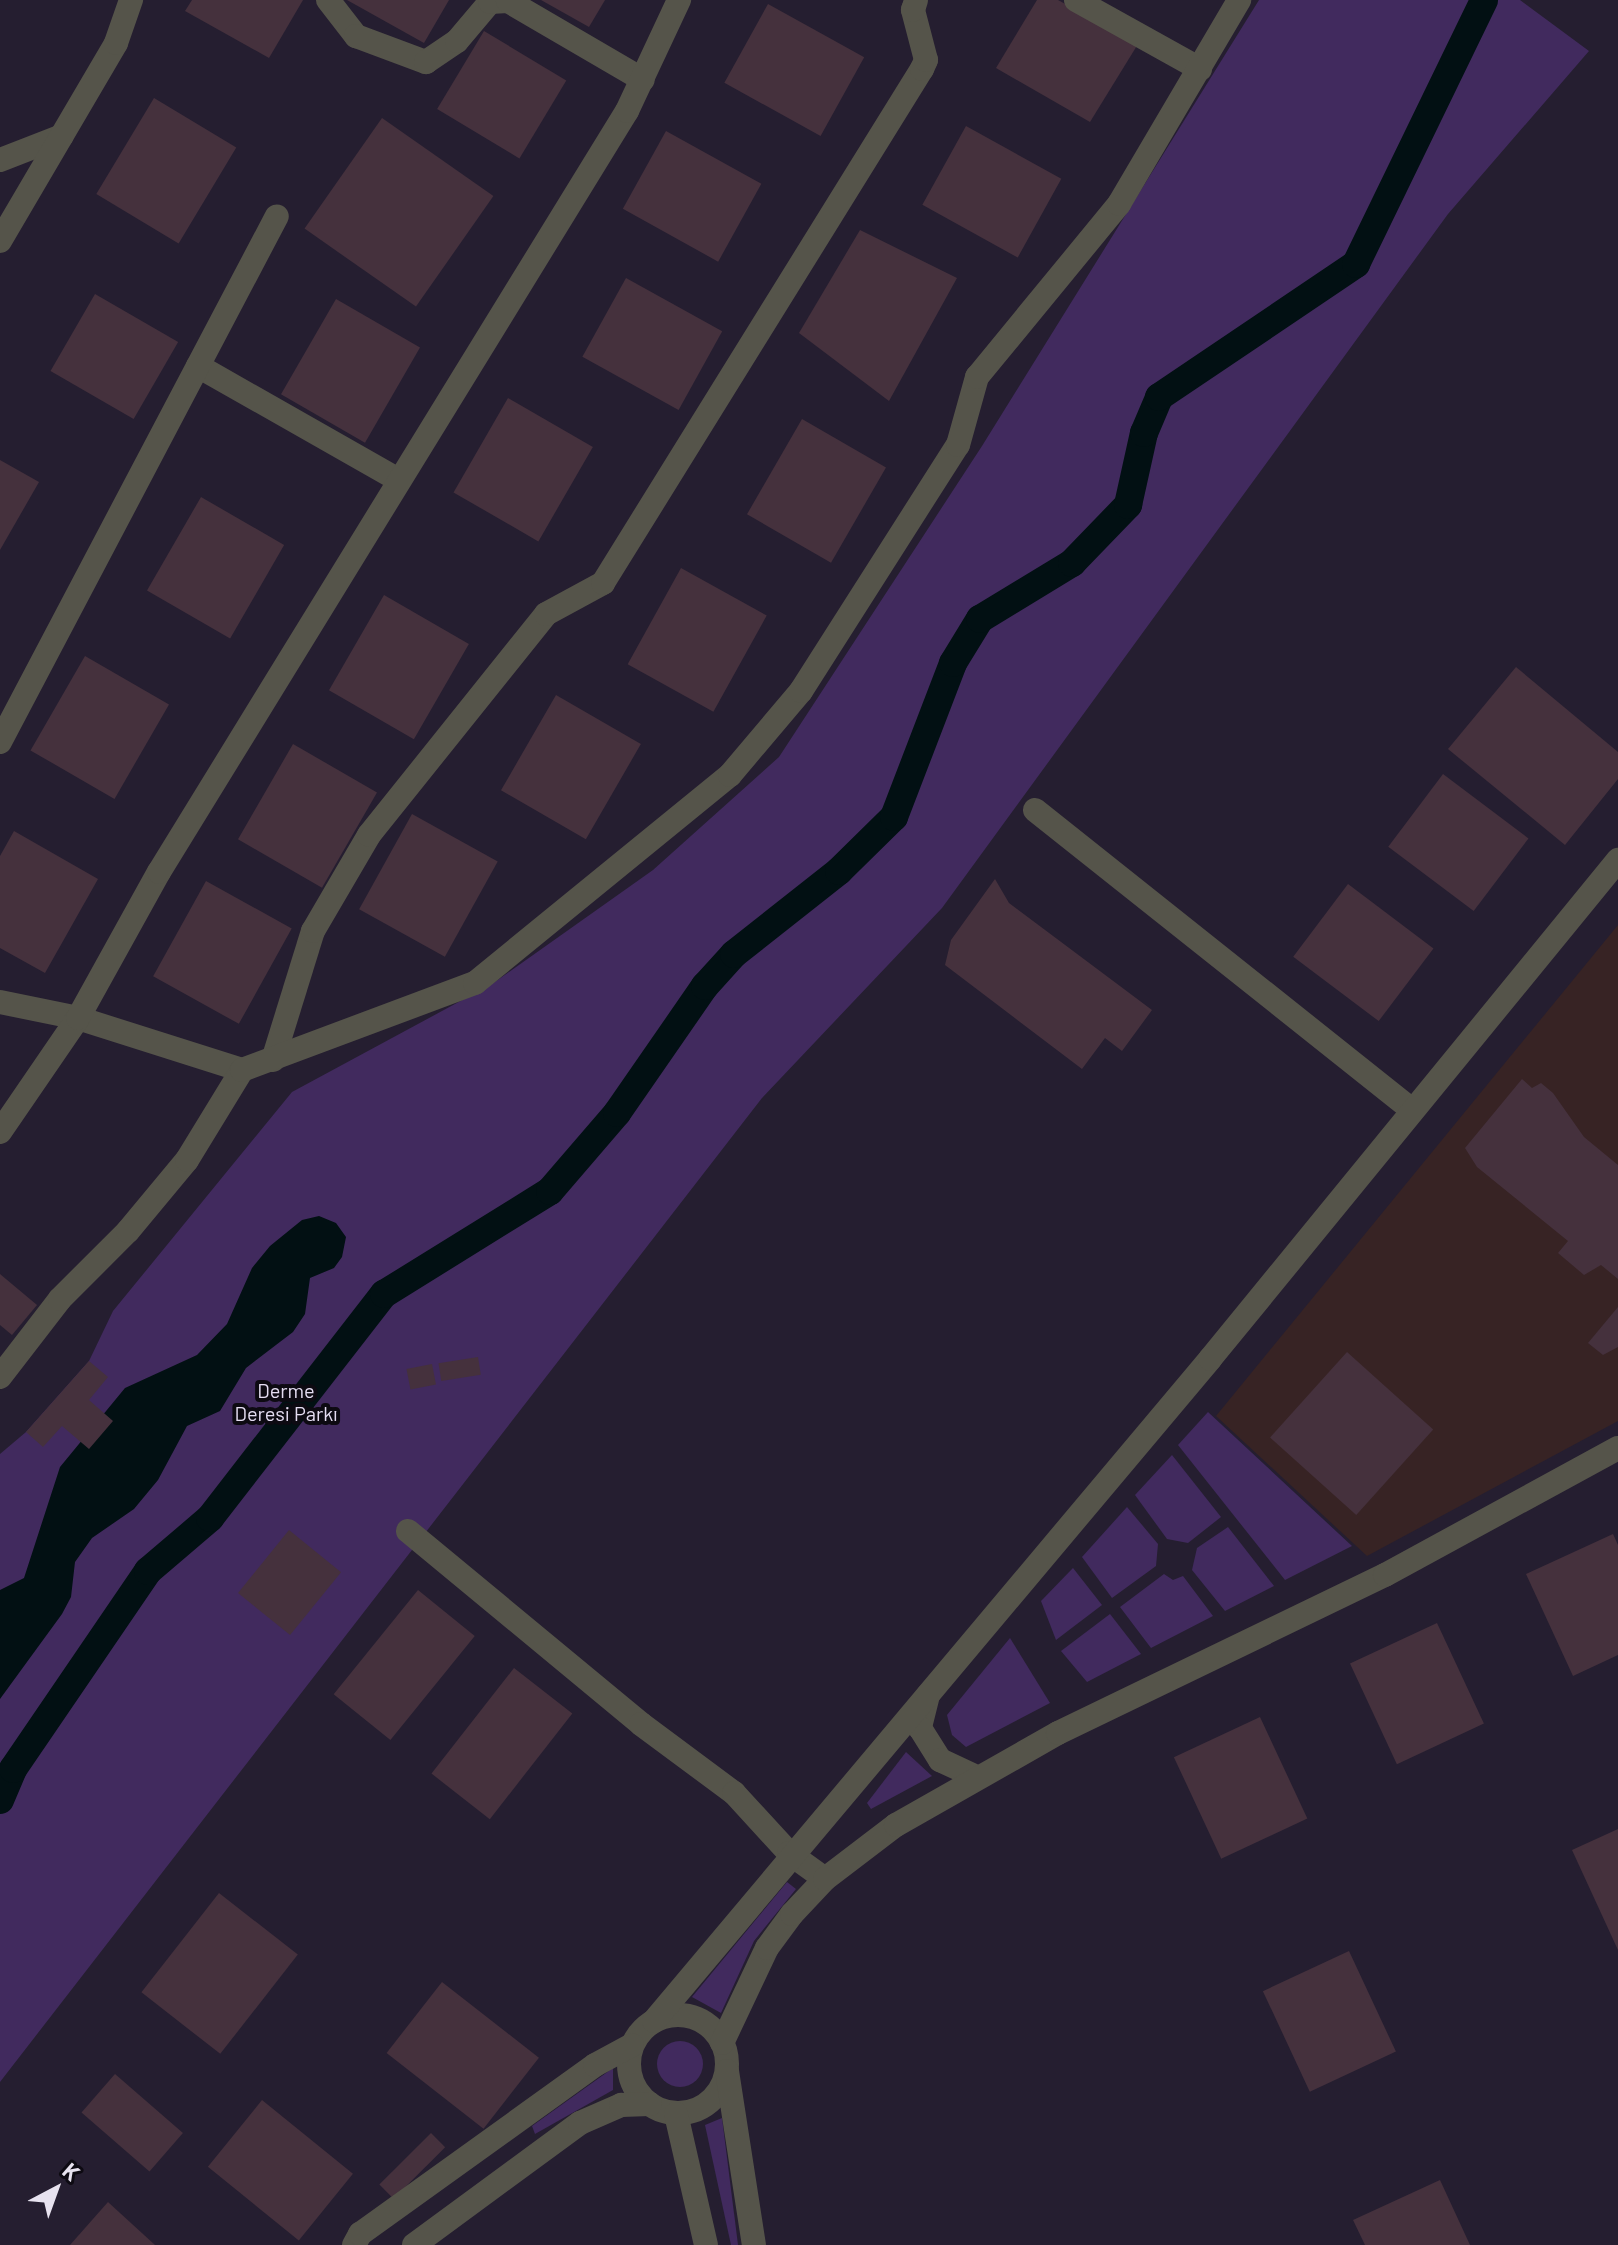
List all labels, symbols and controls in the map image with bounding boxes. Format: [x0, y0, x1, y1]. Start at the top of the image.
park label: Derme Deresi Parkı [235, 1379, 337, 1426]
north arrow [16, 2149, 96, 2229]
text: K [58, 2157, 85, 2185]

